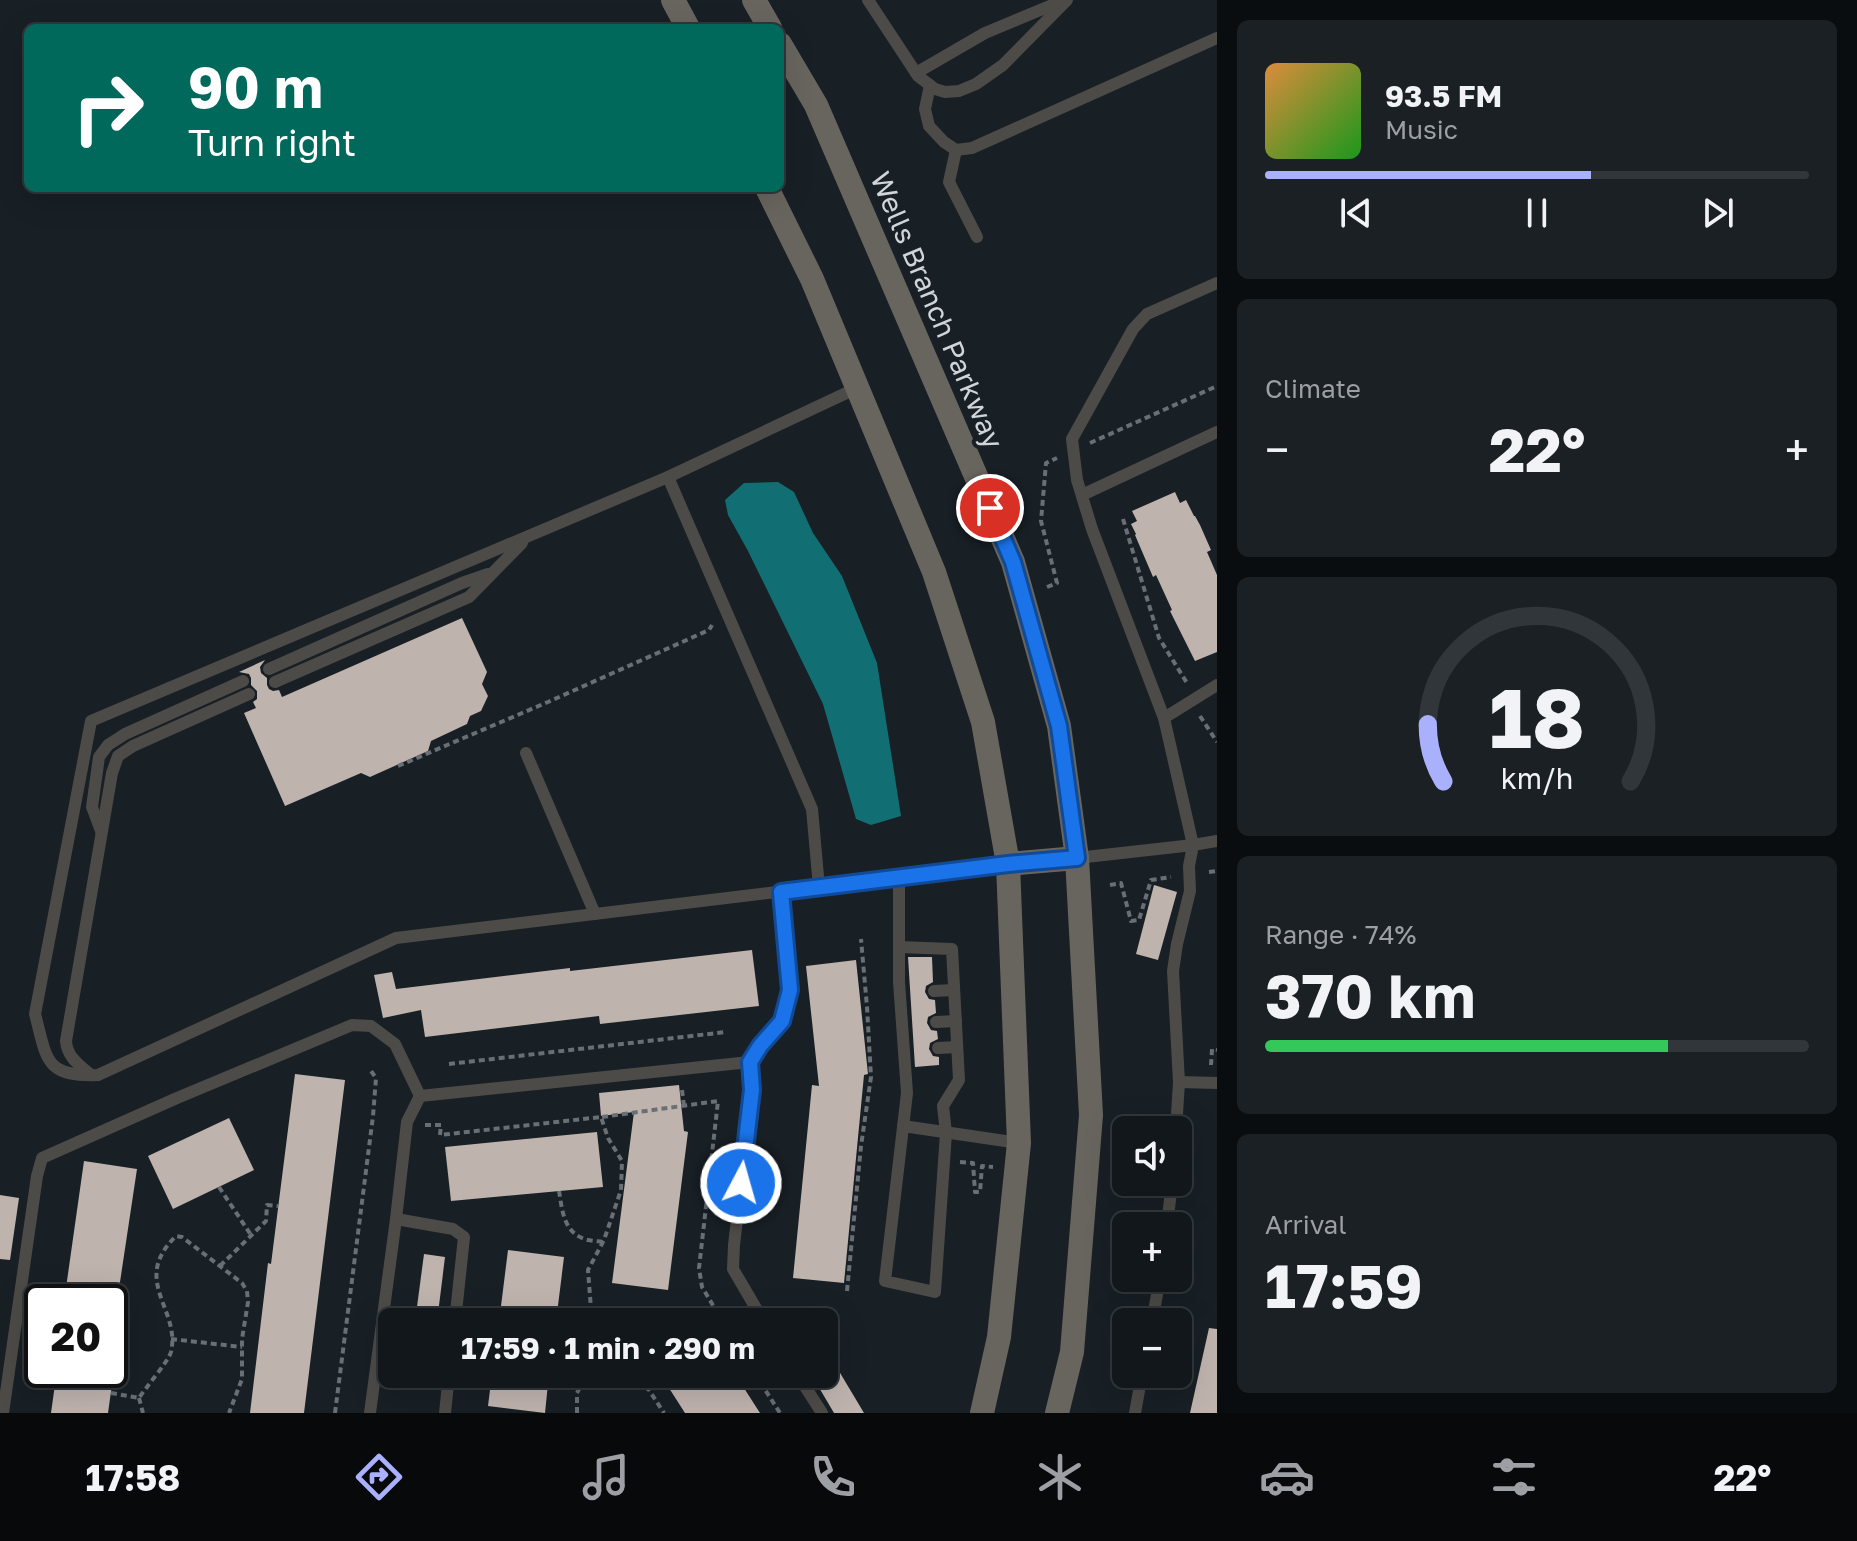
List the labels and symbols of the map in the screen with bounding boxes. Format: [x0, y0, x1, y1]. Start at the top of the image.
street label: Wells Branch Parkway [864, 166, 1011, 454]
pin [956, 474, 1024, 542]
position arrow [699, 1141, 783, 1225]
speed limit sign: 20 [24, 1284, 128, 1388]

